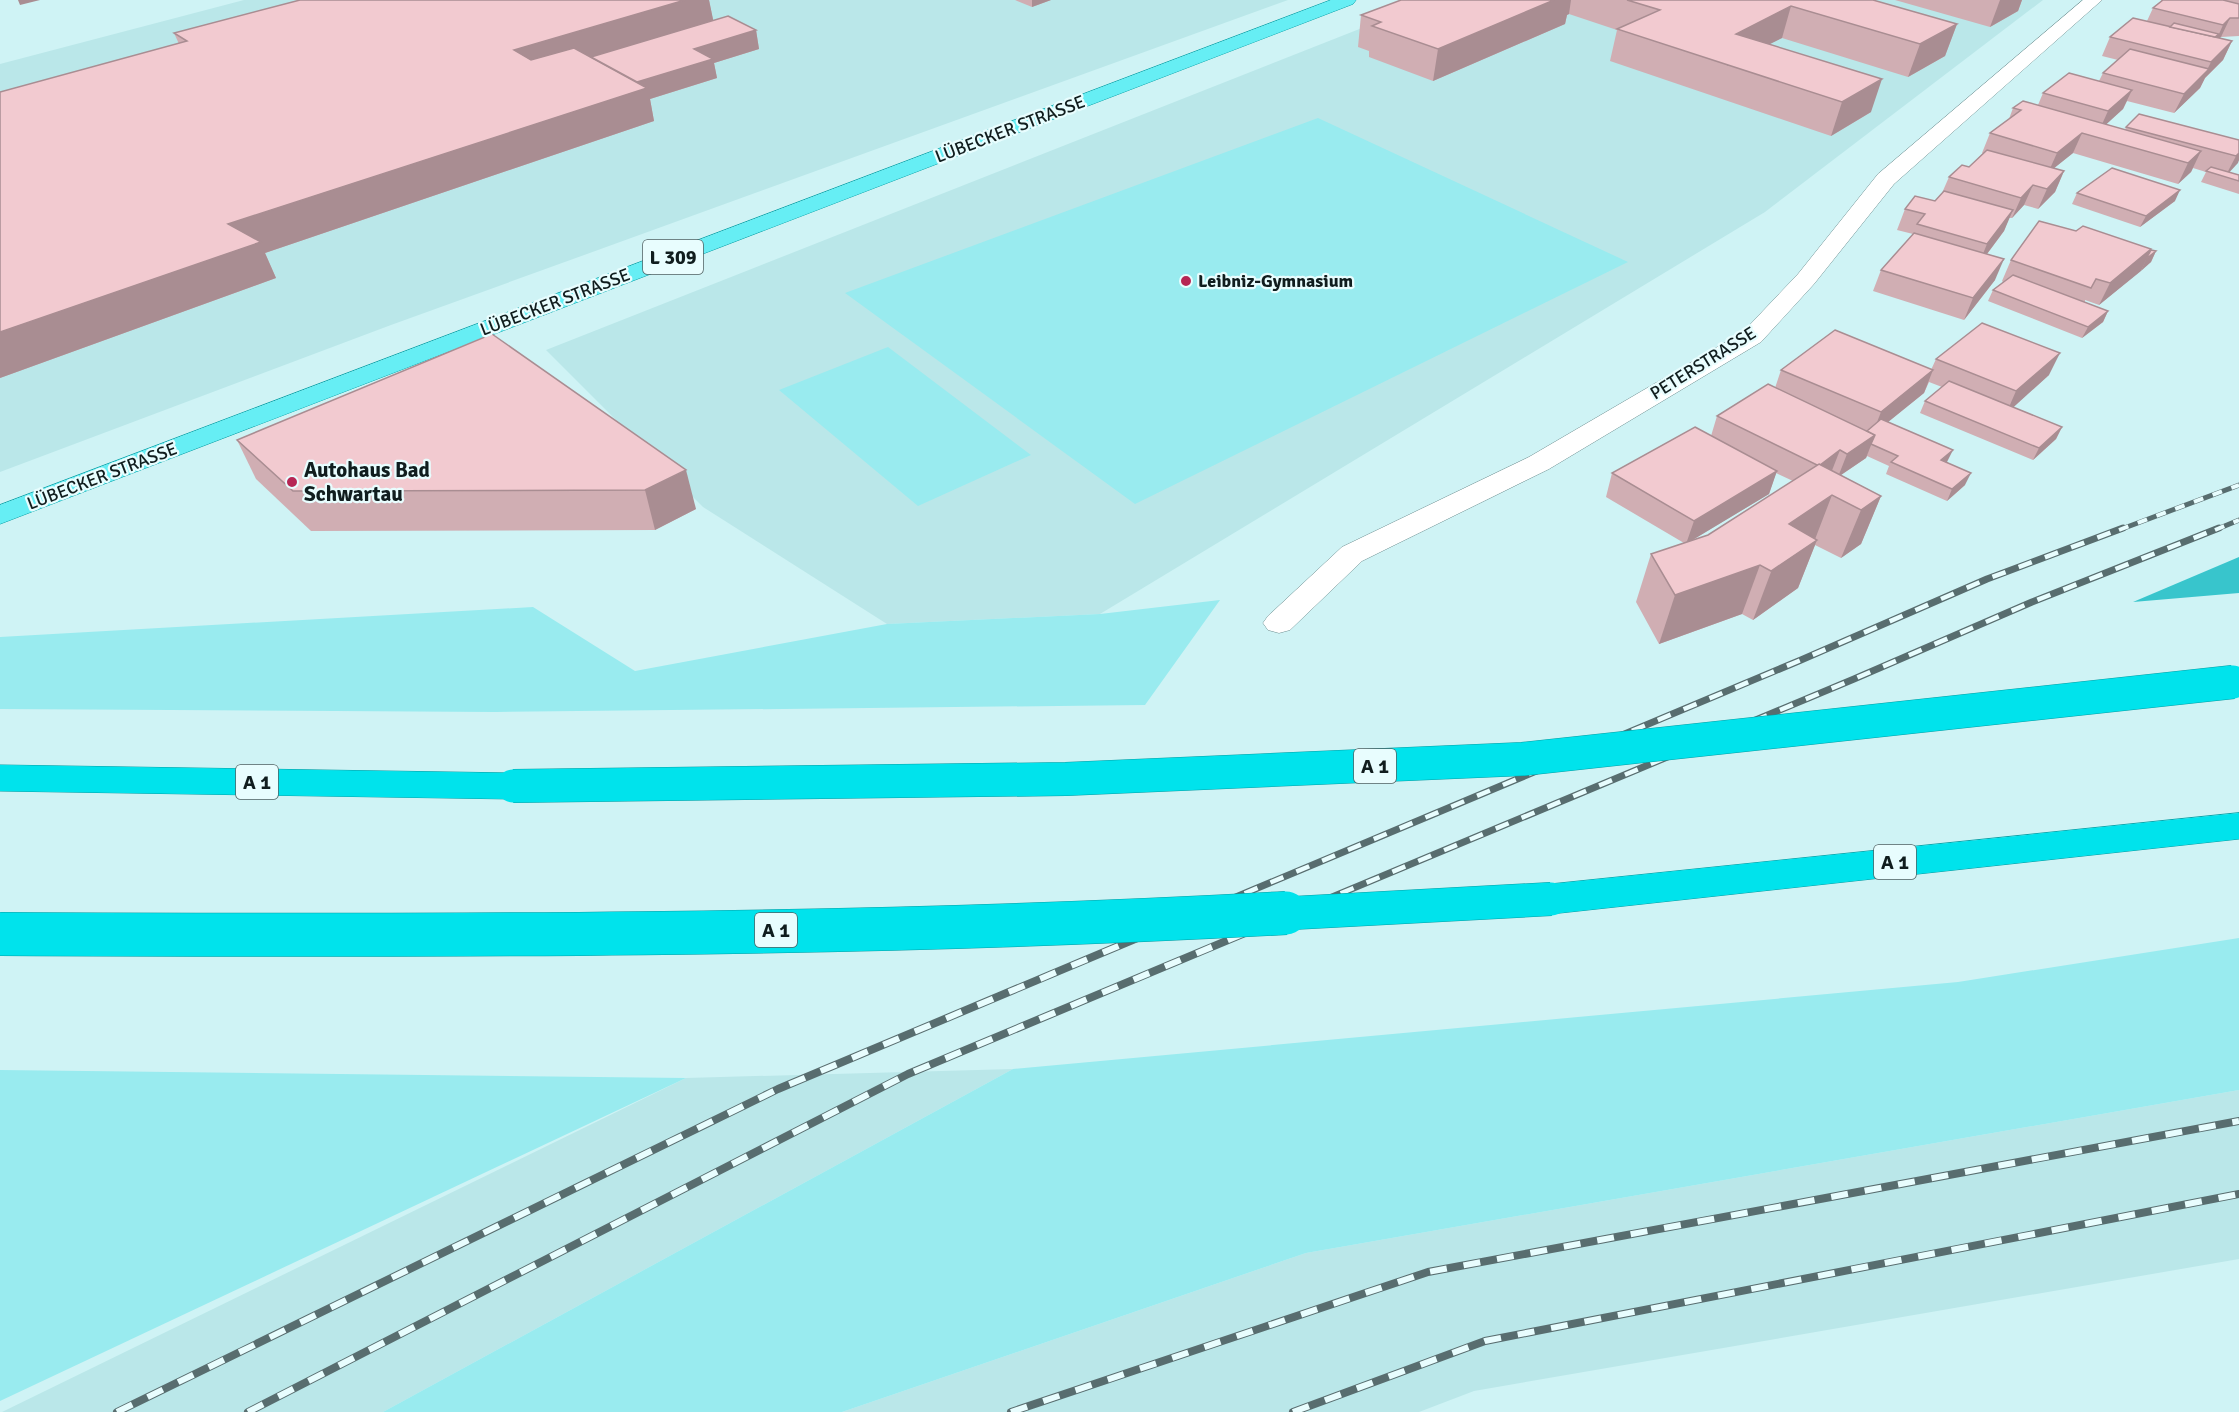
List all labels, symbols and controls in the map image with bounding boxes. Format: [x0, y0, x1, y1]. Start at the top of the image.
street label: LÜBECKER STRASSE [932, 90, 1088, 168]
road number: L 309 [643, 240, 703, 274]
street label: LÜBECKER STRASSE [477, 263, 633, 341]
place label: Leibniz-Gymnasium [1198, 270, 1353, 292]
marker: Leibniz-Gymnasium [1179, 274, 1193, 288]
street label: PETERSTRASSE [1646, 322, 1760, 404]
street label: LÜBECKER STRASSE [24, 437, 180, 515]
place label: Autohaus Bad Schwartau [304, 457, 430, 507]
marker: Autohaus Bad Schwartau [285, 475, 299, 489]
road number: A 1 [1354, 749, 1396, 783]
road number: A 1 [236, 765, 278, 799]
road number: A 1 [1874, 845, 1916, 879]
road number: A 1 [755, 913, 797, 947]

